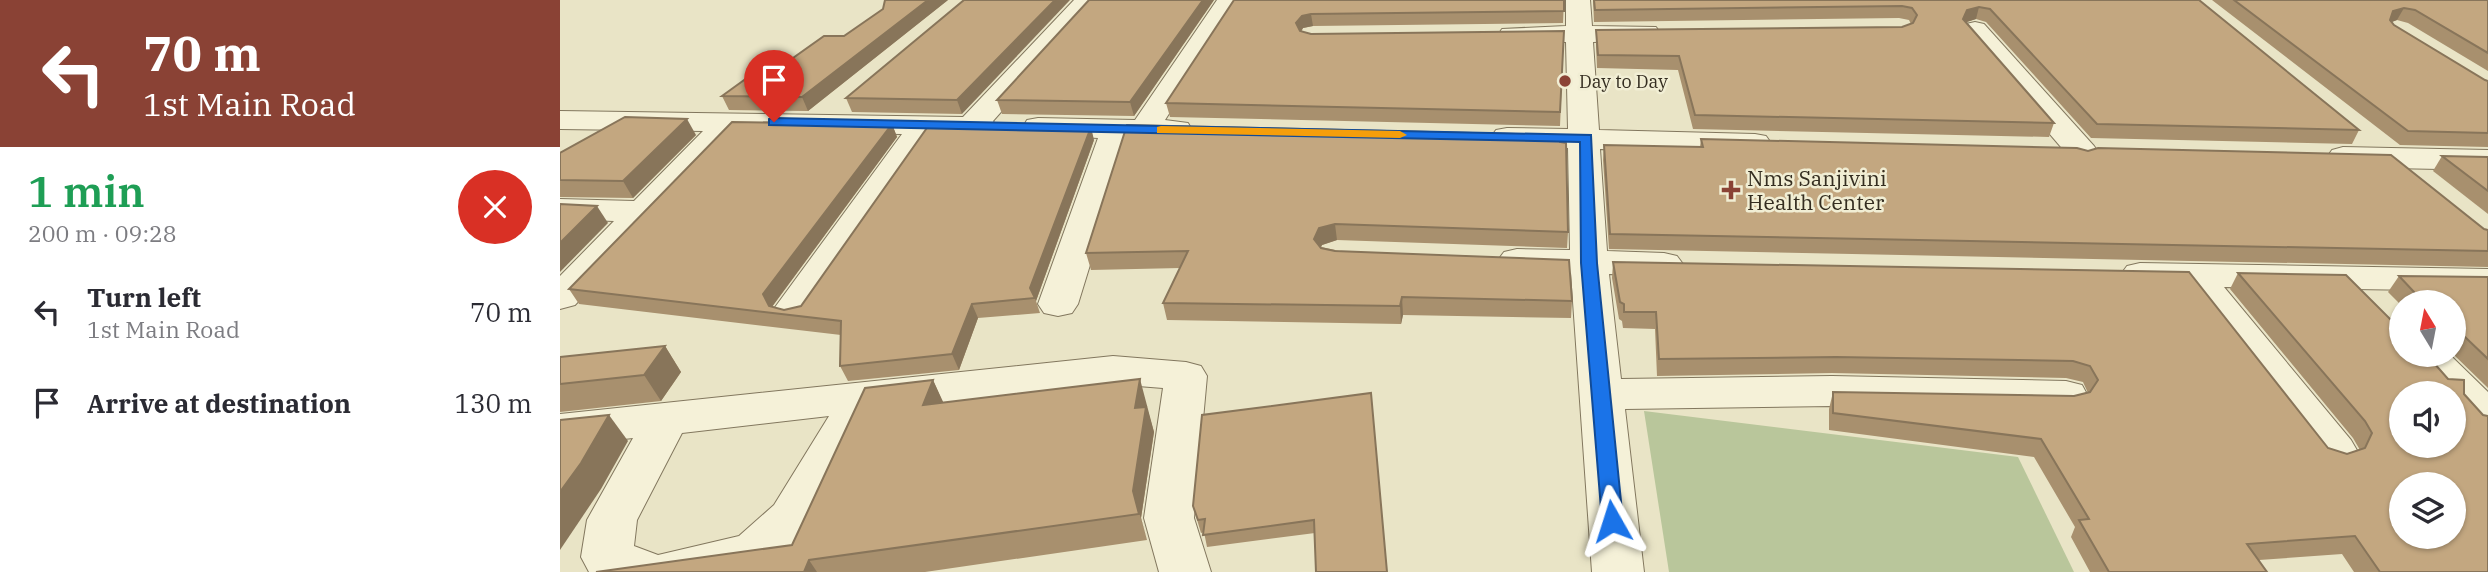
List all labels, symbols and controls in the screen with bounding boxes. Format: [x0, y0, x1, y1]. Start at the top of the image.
text: 70 m [143, 21, 261, 84]
icon: left [28, 28, 119, 119]
pin [744, 50, 804, 122]
icon: arrive [755, 61, 793, 99]
place label: Day to Day [1579, 70, 1668, 93]
marker: Day to Day [1557, 73, 1573, 89]
text: 1st Main Road [143, 83, 356, 125]
text: 1 min [28, 164, 145, 219]
place label: Nms Sanjivini Health Center [1747, 164, 1887, 216]
button: close [458, 170, 532, 244]
marker: Nms Sanjivini Health Center [1721, 180, 1741, 200]
text: 200 m · 09:28 [28, 218, 177, 248]
text: Turn left [87, 280, 201, 314]
north arrow [2389, 290, 2466, 368]
map controls [2389, 290, 2466, 549]
icon: left [28, 293, 66, 331]
text: 70 m [470, 295, 532, 329]
text: 1st Main Road [87, 314, 240, 344]
button: sound [2389, 381, 2466, 458]
icon: arrive [28, 384, 66, 422]
text: Arrive at destination [87, 386, 351, 420]
text: 130 m [454, 386, 532, 420]
button: layers [2389, 472, 2466, 549]
position arrow [1575, 484, 1649, 558]

